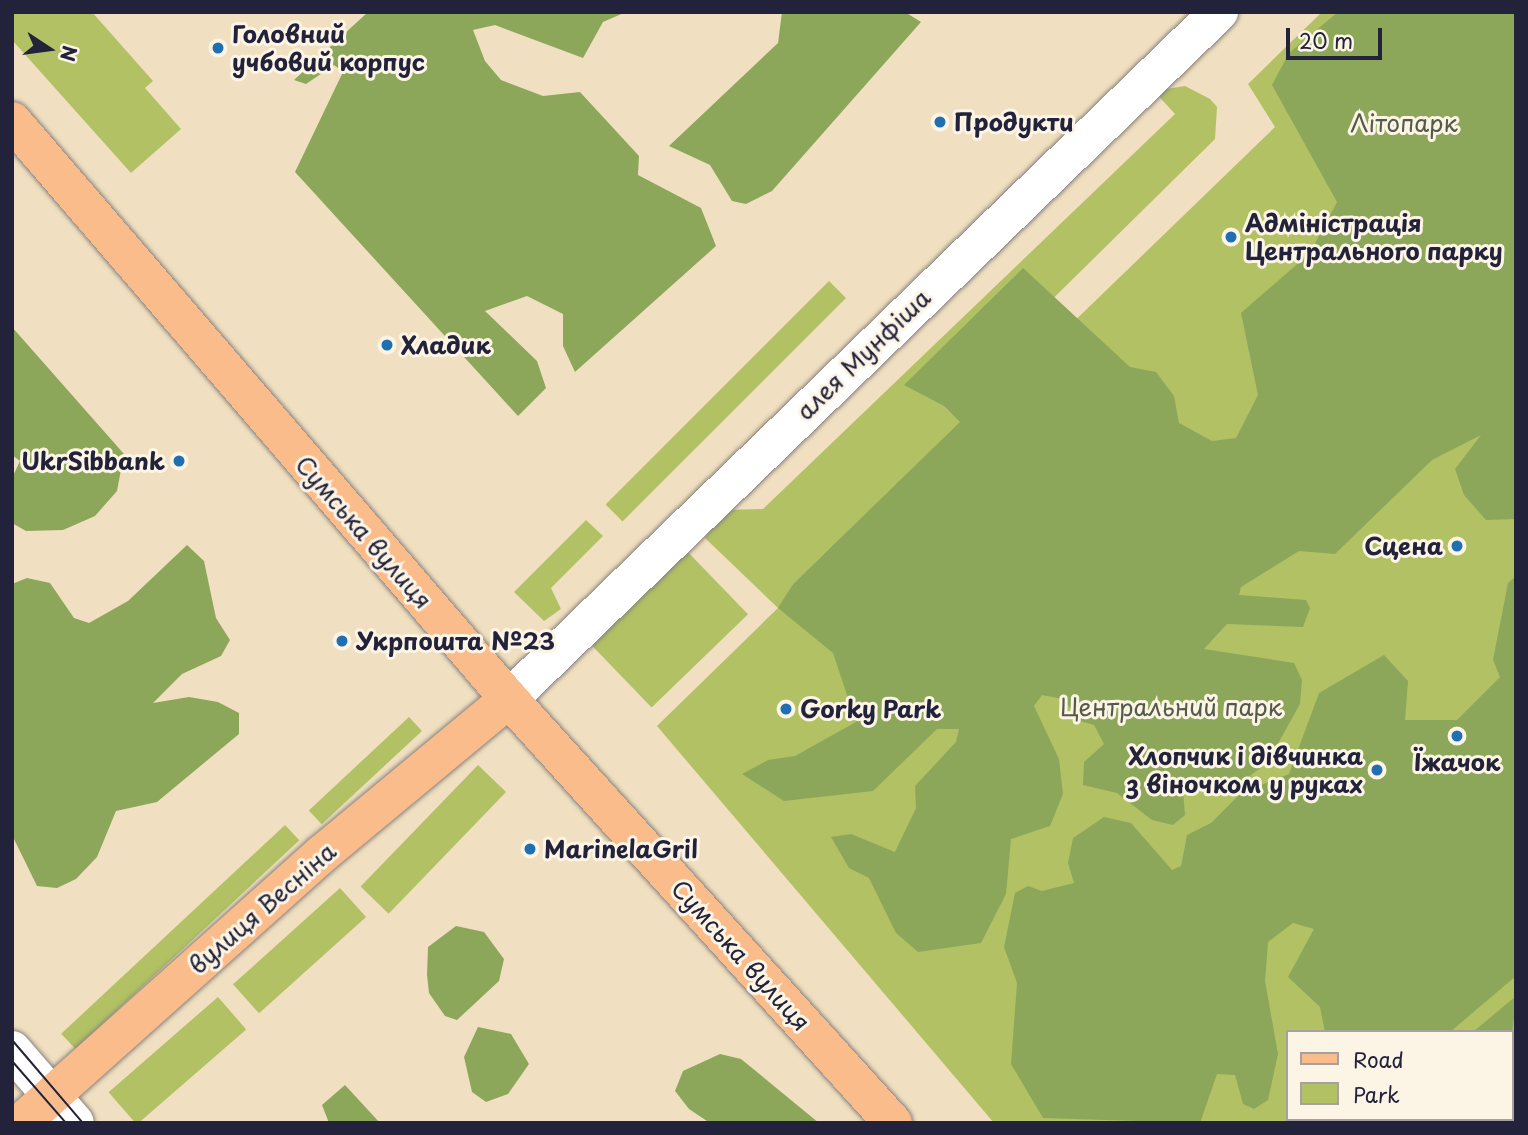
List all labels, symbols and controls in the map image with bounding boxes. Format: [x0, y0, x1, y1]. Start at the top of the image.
north arrow [14, 14, 84, 84]
scale bar [1290, 14, 1386, 58]
place label: Головний учбовий корпус [232, 20, 426, 76]
text: 20 m [1299, 24, 1353, 56]
marker: Головний учбовий корпус [210, 40, 226, 56]
text: N [54, 43, 85, 64]
place label: Продукти [954, 108, 1074, 136]
park label: Літопарк [1350, 109, 1458, 137]
marker: Продукти [932, 114, 948, 130]
place label: Адміністрація Центрального парку [1245, 209, 1503, 265]
marker: Адміністрація Центрального парку [1223, 229, 1239, 245]
street label: алея Мунфіша [791, 283, 935, 425]
place label: Хладик [401, 331, 491, 359]
marker: Хладик [379, 337, 395, 353]
place label: UkrSibbank [21, 447, 165, 475]
street label: Сумська вулиця [290, 449, 438, 615]
marker: UkrSibbank [171, 453, 187, 469]
place label: Сцена [1364, 532, 1443, 560]
marker: Сцена [1449, 538, 1465, 554]
place label: Укрпошта №23 [356, 627, 555, 655]
marker: Укрпошта №23 [334, 633, 350, 649]
park label: Центральний парк [1059, 693, 1283, 721]
place label: Gorky Park [800, 695, 943, 723]
marker: Gorky Park [778, 701, 794, 717]
marker: Їжачок [1449, 728, 1465, 744]
place label: Хлопчик і дівчинка з віночком у руках [1123, 742, 1363, 798]
place label: Їжачок [1414, 748, 1500, 776]
marker: Хлопчик і дівчинка з віночком у руках [1369, 762, 1385, 778]
place label: MarinelaGril [544, 835, 698, 863]
street label: вулиця Весніна [183, 836, 341, 980]
marker: MarinelaGril [522, 841, 538, 857]
street label: Сумська вулиця [665, 873, 817, 1037]
legend [1286, 1030, 1514, 1121]
text: Road [1353, 1043, 1404, 1075]
text: Park [1353, 1078, 1400, 1110]

